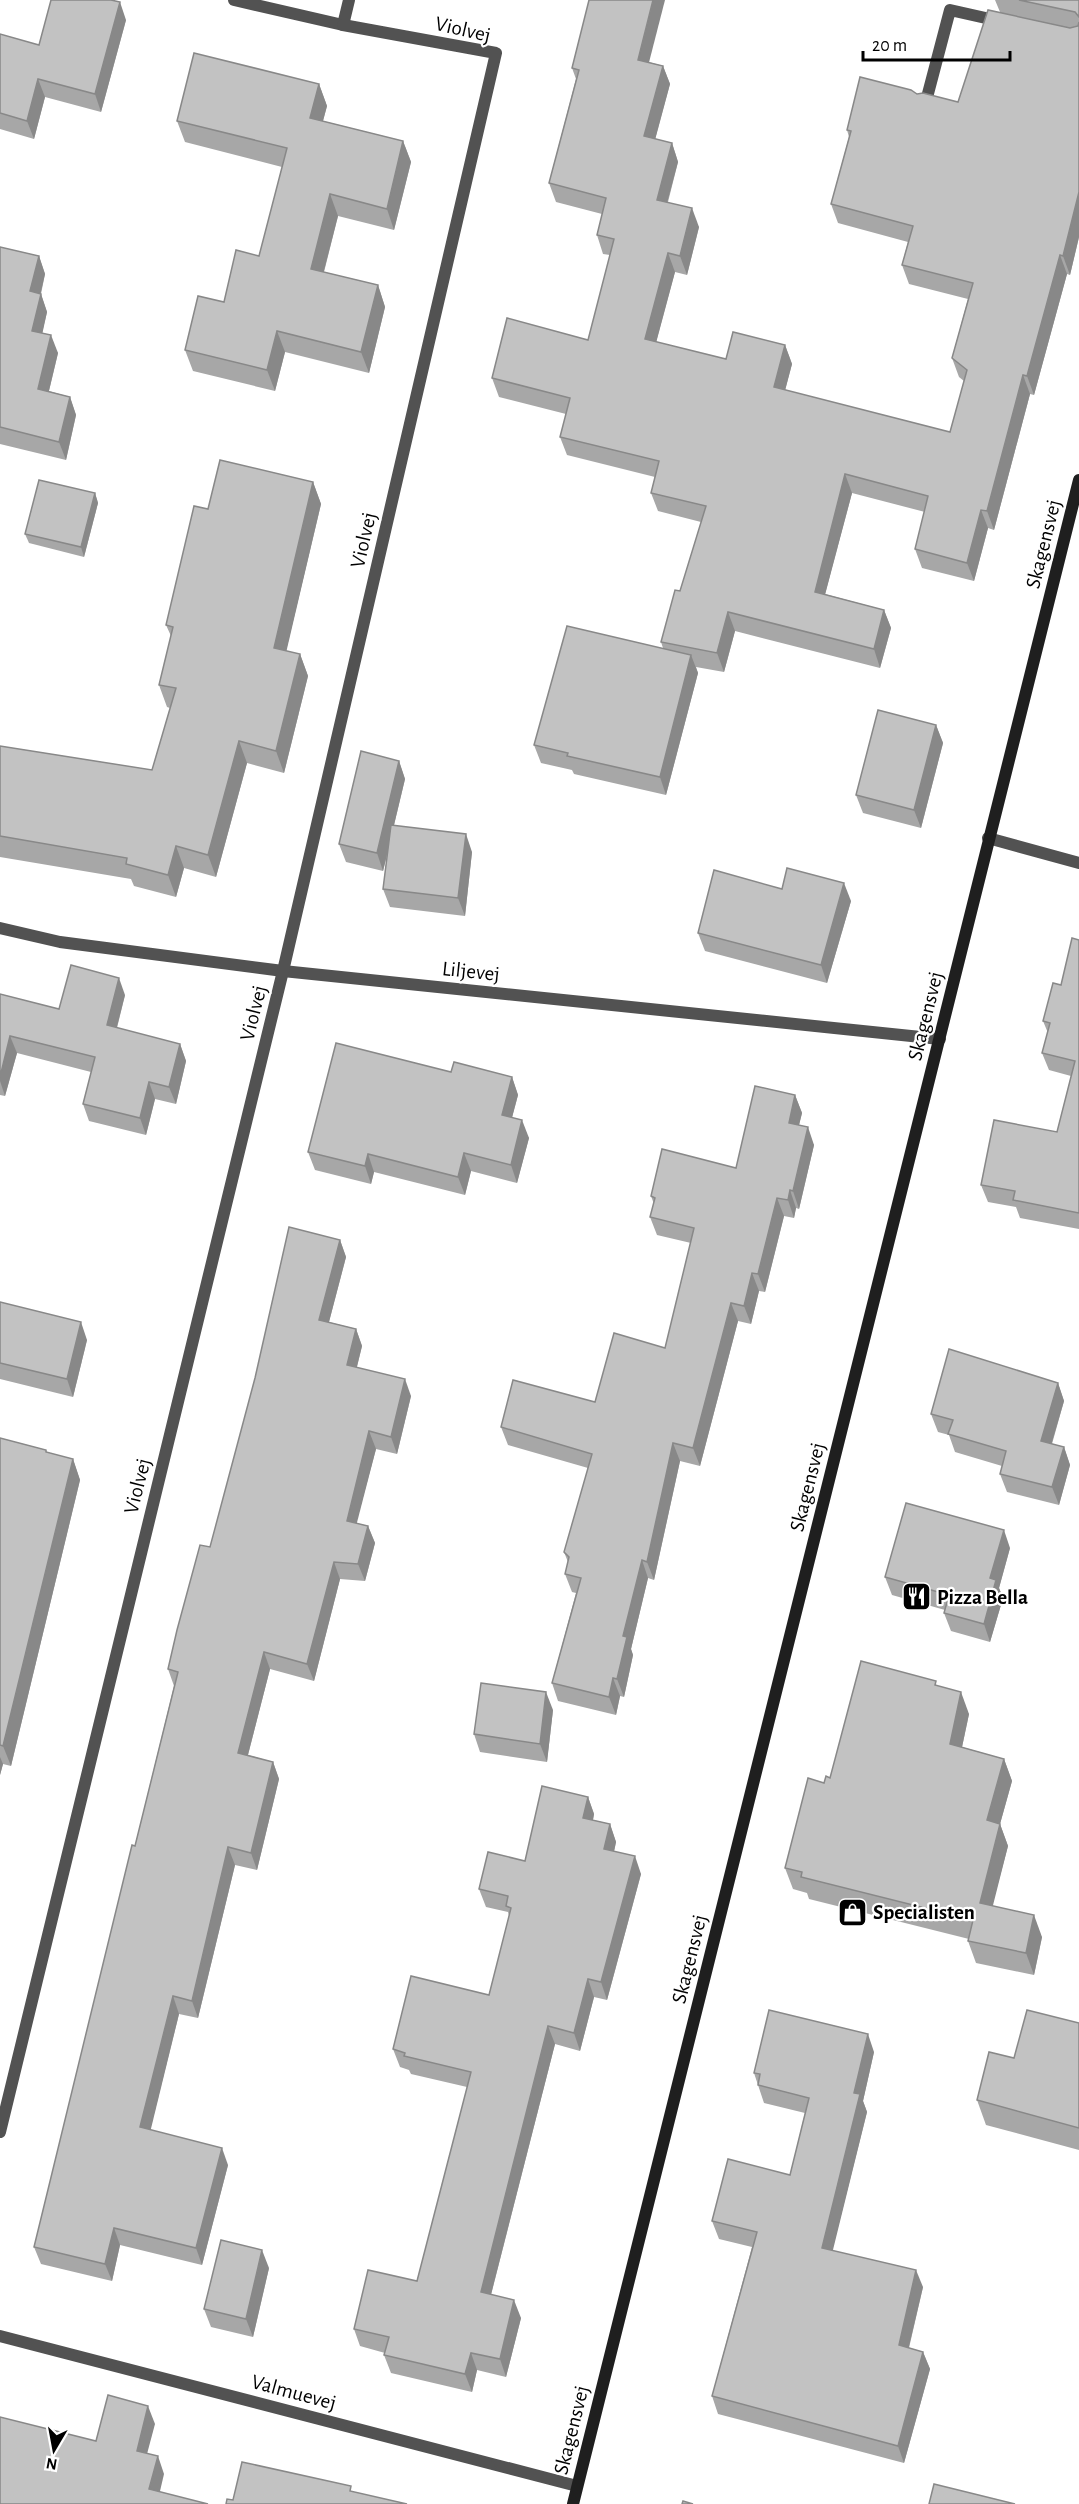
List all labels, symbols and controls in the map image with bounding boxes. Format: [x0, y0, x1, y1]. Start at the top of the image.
street label: Violvej [433, 13, 493, 46]
scale bar [863, 24, 1010, 62]
text: 20 m [872, 37, 907, 55]
street label: Skagensvej [1022, 497, 1065, 591]
street label: Violvej [347, 510, 380, 570]
street label: Liljevej [441, 958, 501, 985]
street label: Skagensvej [904, 969, 947, 1063]
street label: Violvej [236, 983, 270, 1043]
street label: Skagensvej [786, 1440, 829, 1534]
street label: Violvej [120, 1456, 154, 1516]
restaurant icon: Pizza Bella [900, 1581, 932, 1613]
place label: Pizza Bella [937, 1587, 1028, 1608]
shop icon: Specialisten [836, 1896, 868, 1928]
place label: Specialisten [873, 1902, 975, 1923]
street label: Skagensvej [668, 1912, 711, 2006]
street label: Valmuevej [249, 2371, 338, 2414]
street label: Skagensvej [550, 2383, 593, 2477]
north arrow [24, 2420, 84, 2480]
text: N [45, 2455, 58, 2473]

